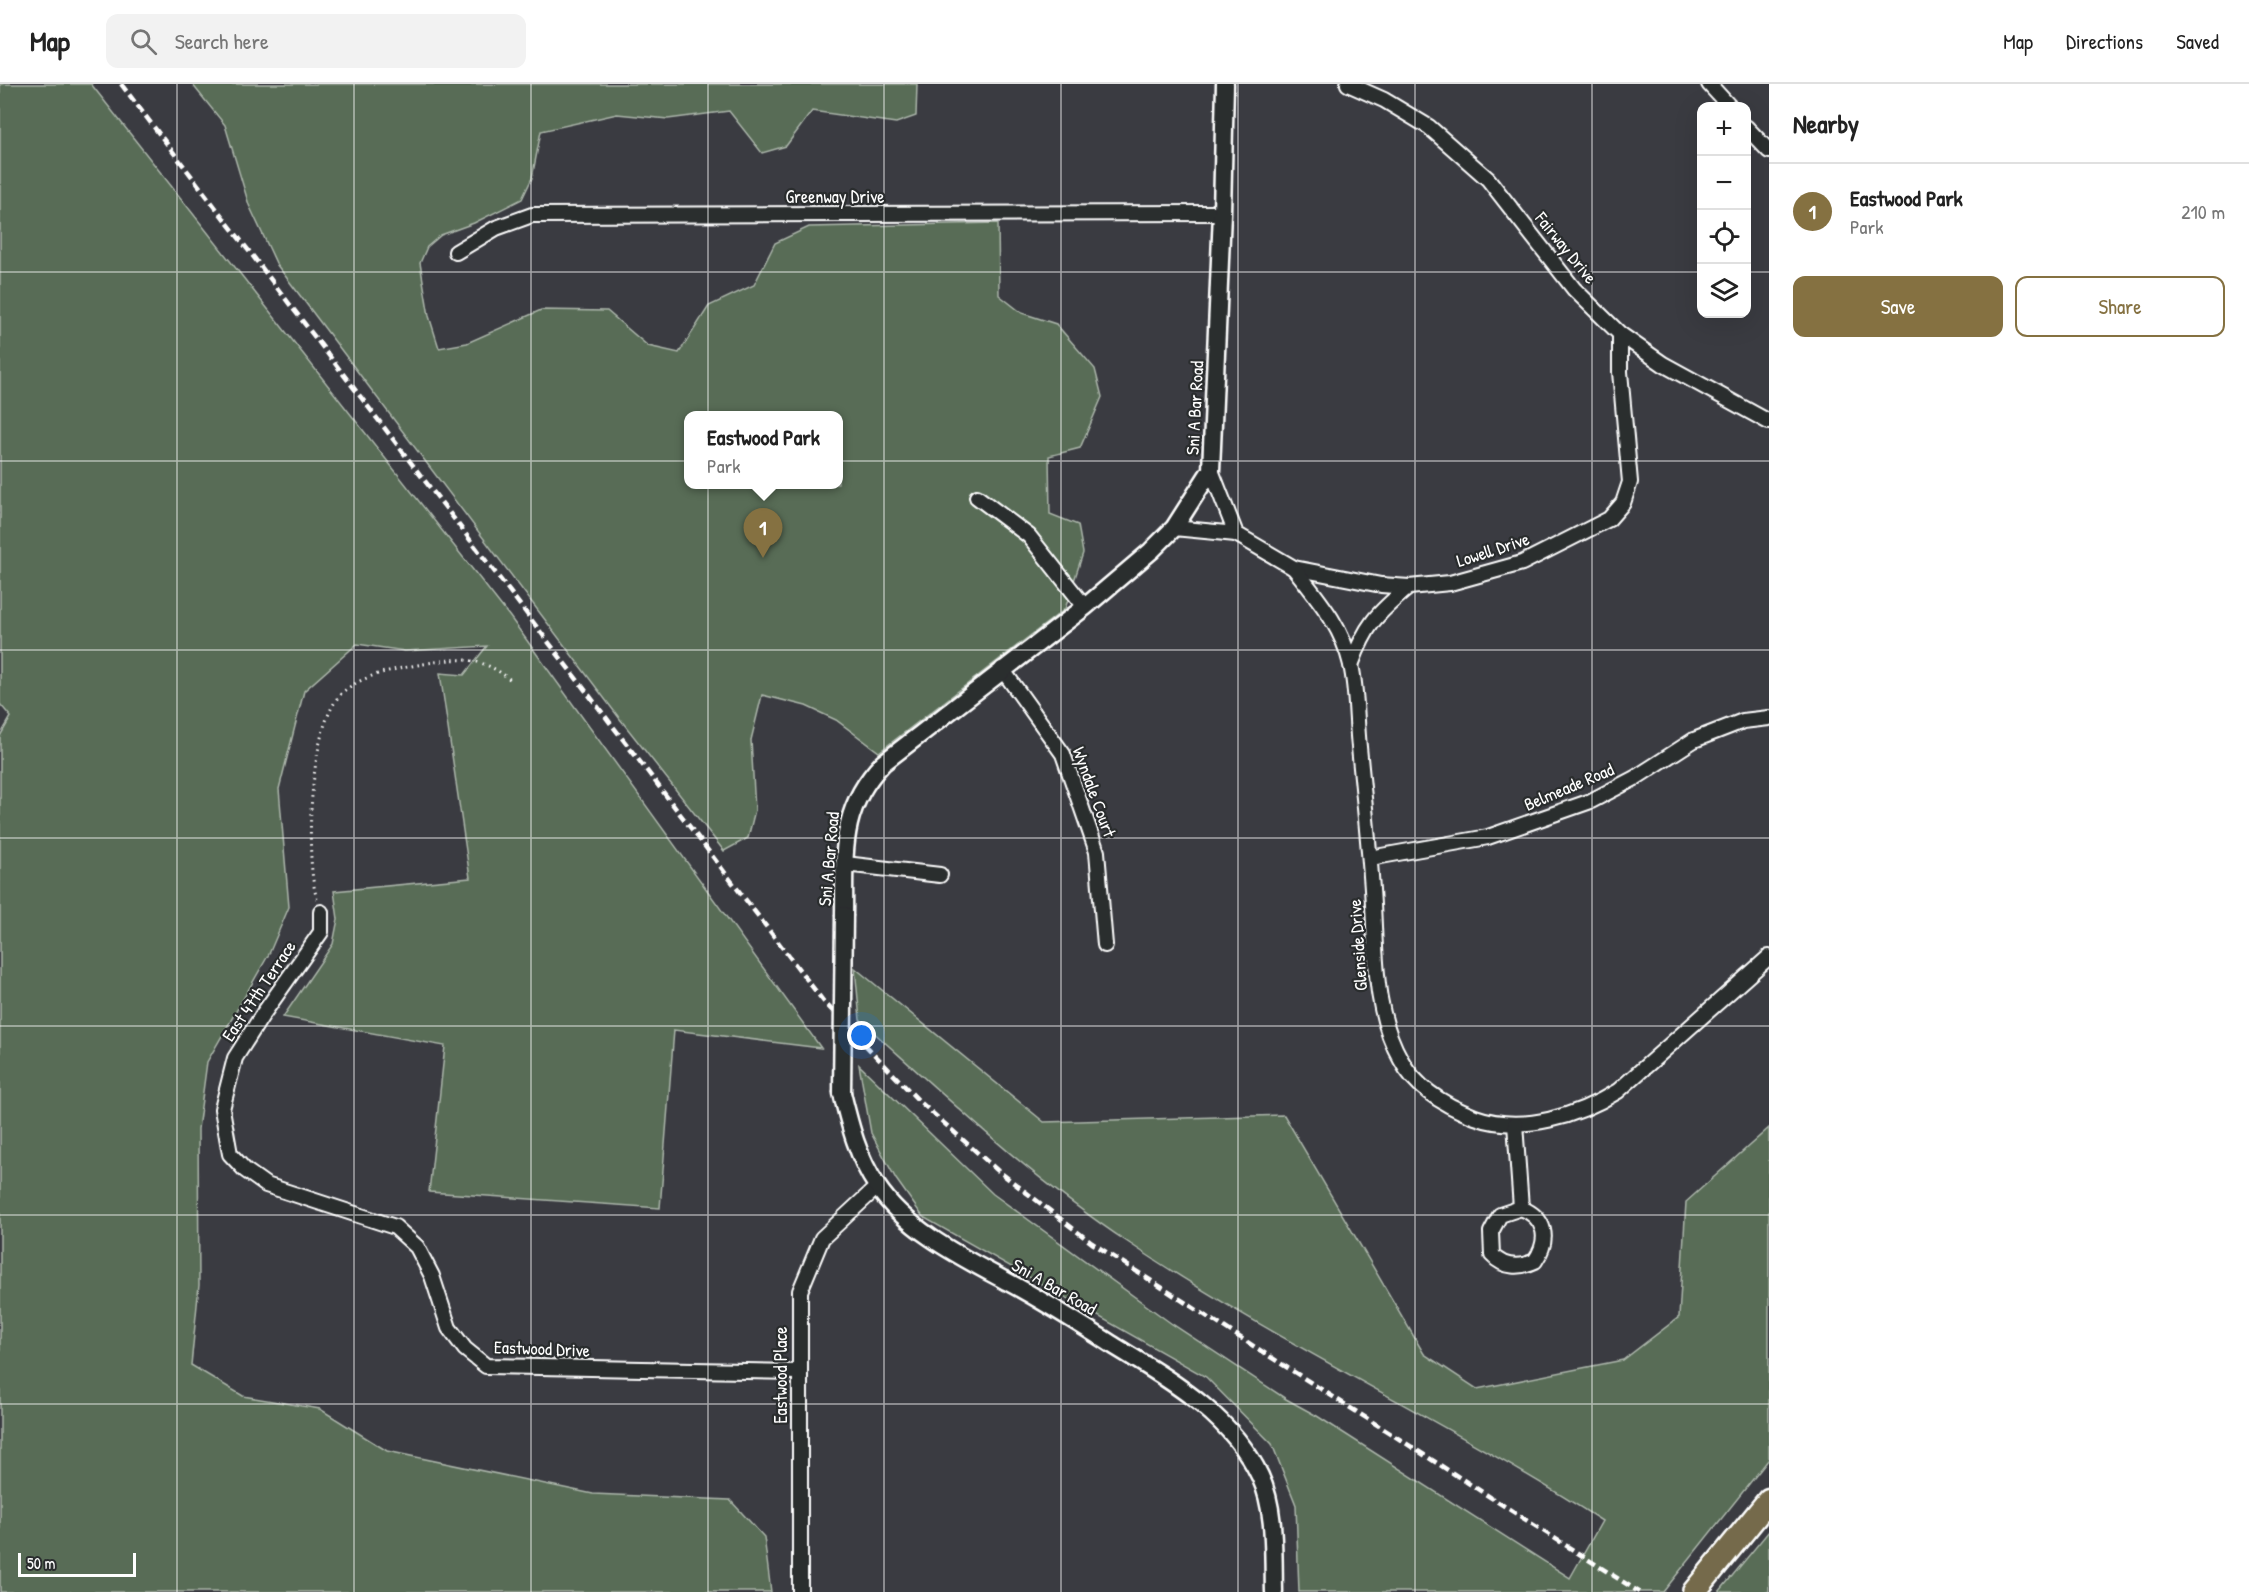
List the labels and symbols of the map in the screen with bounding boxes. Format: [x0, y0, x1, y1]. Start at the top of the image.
street label: Greenway Drive [785, 184, 885, 209]
street label: Fairway Drive [1529, 206, 1603, 289]
street label: Sni A Bar Road [1180, 360, 1209, 456]
pin: 1 [744, 508, 783, 558]
street label: Lowell Drive [1453, 526, 1532, 573]
street label: Wyndale Court [1067, 743, 1123, 841]
street label: Belmeade Road [1520, 756, 1618, 817]
street label: Sni A Bar Road [812, 811, 845, 907]
street label: Glenside Drive [1342, 898, 1373, 992]
street label: East 47th Terrace [216, 935, 302, 1046]
your location [847, 1021, 876, 1050]
street label: Sni A Bar Road [1007, 1252, 1101, 1321]
street label: Eastwood Place [768, 1327, 793, 1423]
street label: Eastwood Drive [494, 1334, 590, 1363]
scale bar [18, 1550, 136, 1578]

